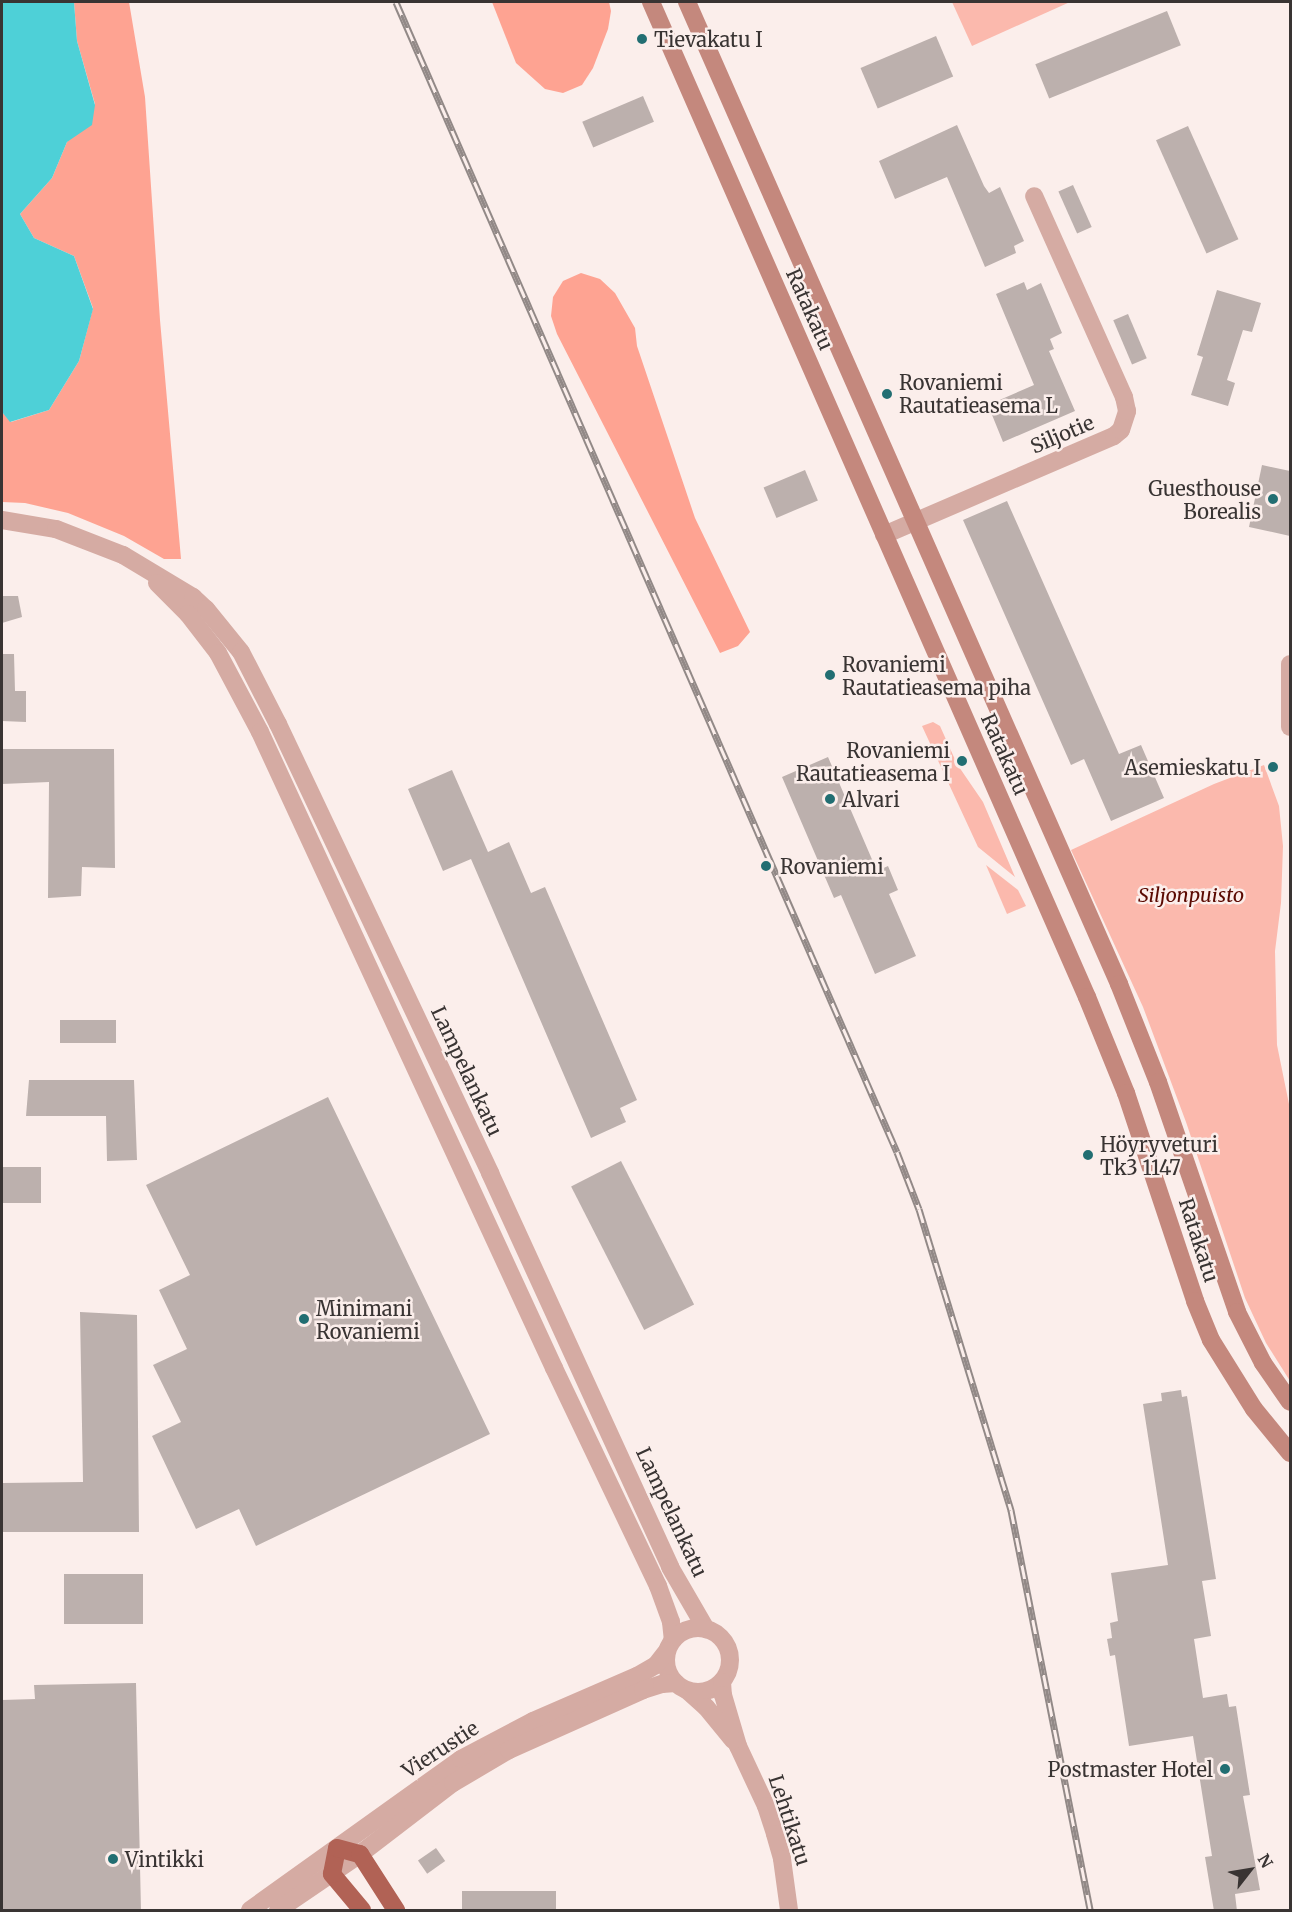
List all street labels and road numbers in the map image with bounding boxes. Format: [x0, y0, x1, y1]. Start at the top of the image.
street label: Ratakatu [781, 264, 839, 354]
street label: Siljotie [1027, 410, 1097, 458]
street label: Ratakatu [976, 709, 1034, 799]
street label: Lampelankatu [426, 1002, 508, 1140]
street label: Ratakatu [1174, 1195, 1224, 1285]
street label: Lampelankatu [631, 1443, 713, 1581]
street label: Vierustie [397, 1715, 483, 1783]
street label: Lehtikatu [764, 1772, 816, 1868]

